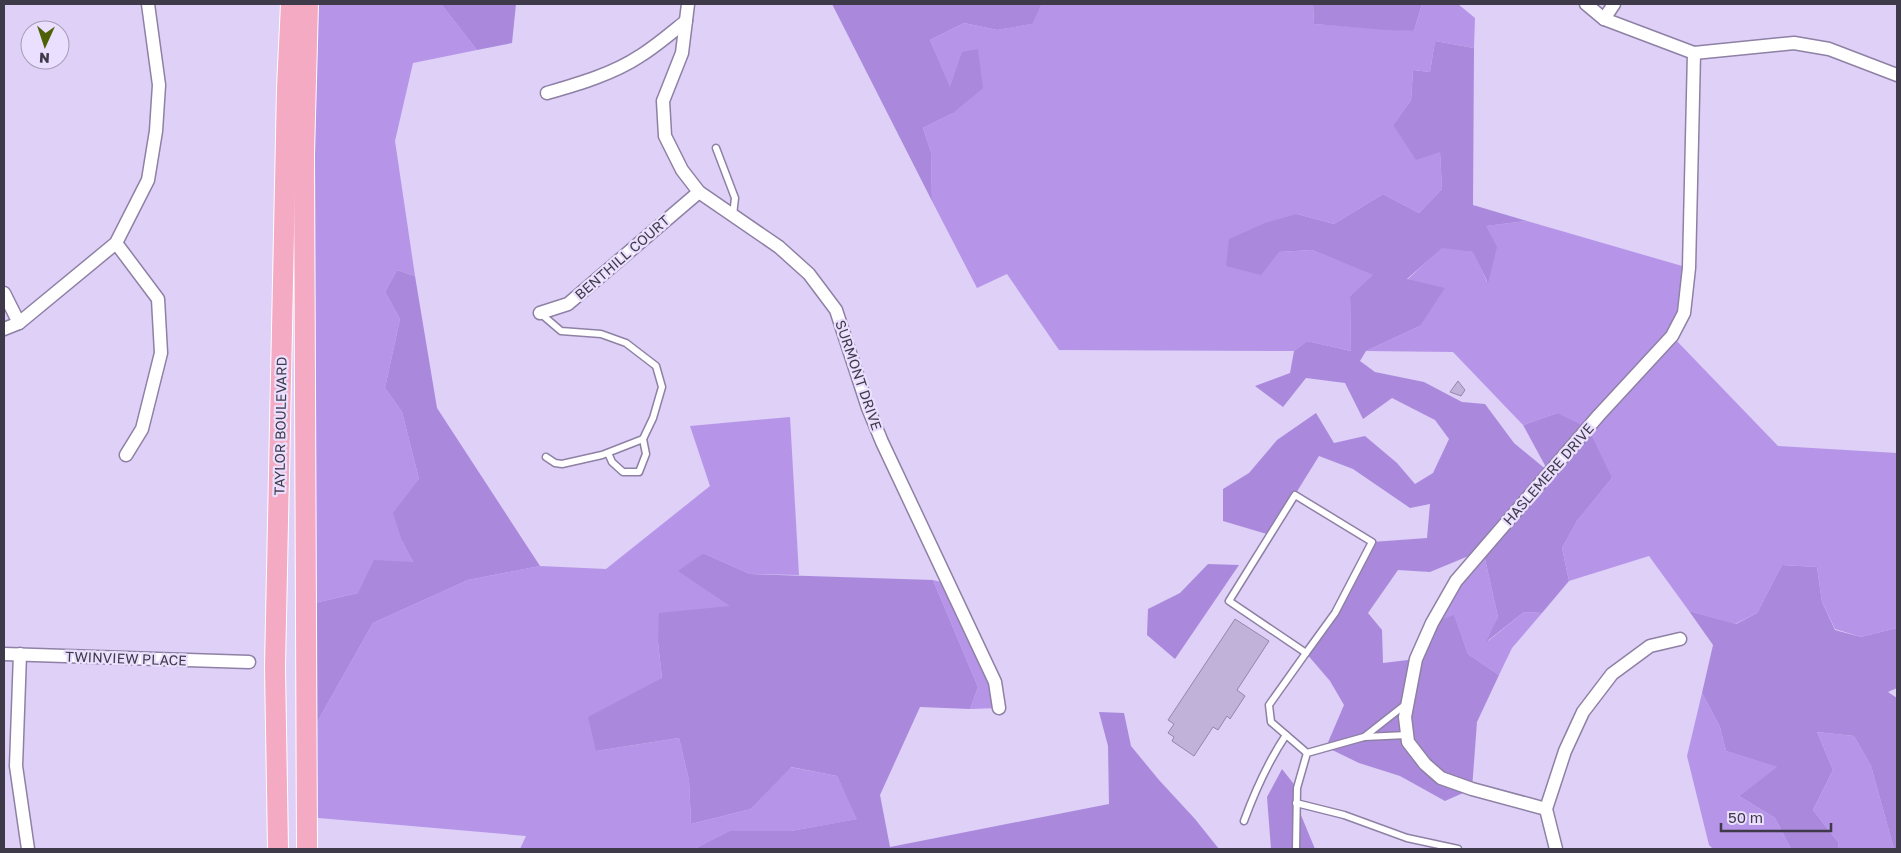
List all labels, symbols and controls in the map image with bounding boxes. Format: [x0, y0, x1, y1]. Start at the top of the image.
north arrow [20, 20, 70, 70]
text: N [39, 50, 50, 67]
street label: BENTHILL COURT [571, 211, 673, 303]
street label: SURMONT DRIVE [832, 318, 886, 432]
street label: TAYLOR BOULEVARD [270, 357, 290, 495]
street label: HASLEMERE DRIVE [1499, 420, 1597, 528]
street label: TWINVIEW PLACE [65, 647, 187, 669]
scale bar [1721, 800, 1831, 832]
text: 50 m [1728, 808, 1763, 826]

